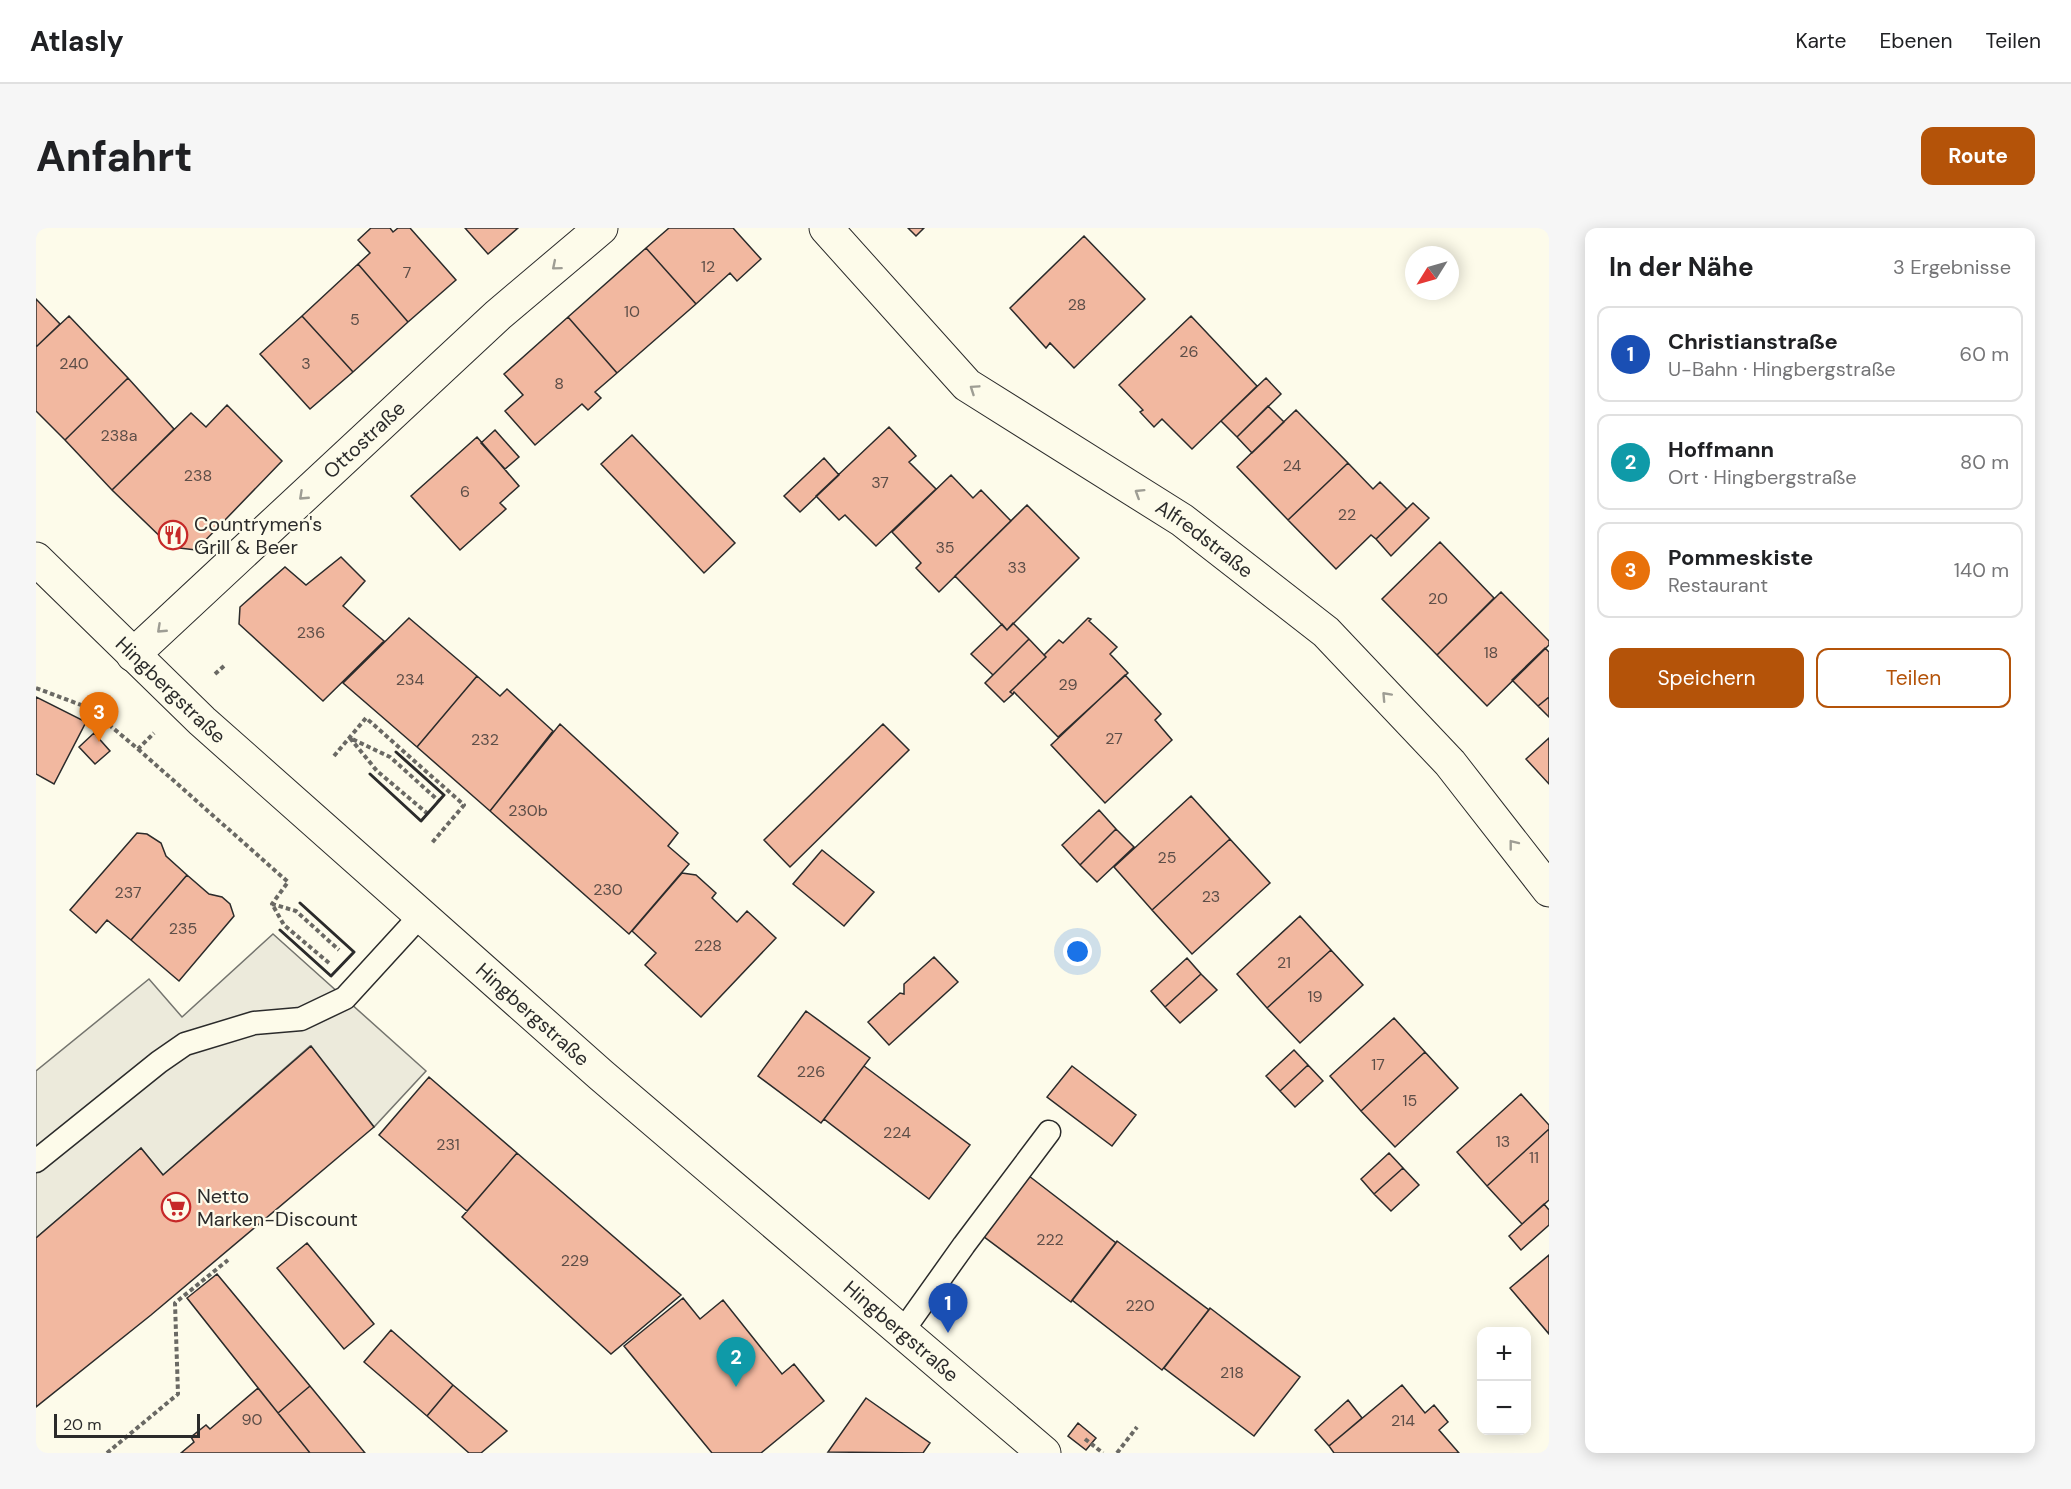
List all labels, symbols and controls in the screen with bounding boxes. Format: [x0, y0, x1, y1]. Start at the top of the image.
text: Atlasly [30, 23, 124, 60]
text: Karte [1796, 27, 1846, 55]
text: Ebenen [1879, 27, 1952, 55]
text: Teilen [1985, 27, 2041, 55]
button: Route [1921, 127, 2035, 185]
text: Anfahrt [36, 129, 192, 184]
north arrow [1405, 246, 1459, 300]
text: In der Nähe [1609, 250, 1754, 284]
text: 3 Ergebnisse [1893, 254, 2011, 280]
house number: 12 [701, 256, 715, 277]
one-way arrow [552, 259, 563, 270]
house number: 7 [403, 262, 411, 283]
house number: 28 [1068, 294, 1086, 315]
house number: 10 [624, 301, 640, 322]
house number: 5 [350, 309, 360, 330]
text: Christianstraße [1668, 327, 1838, 356]
house number: 26 [1179, 341, 1199, 362]
text: 1 [1627, 341, 1634, 367]
text: 60 m [1960, 341, 2009, 367]
house number: 240 [59, 353, 89, 374]
house number: 3 [301, 353, 311, 374]
text: U-Bahn · Hingbergstraße [1668, 356, 1896, 382]
house number: 8 [554, 373, 564, 394]
one-way arrow [970, 385, 981, 396]
street label: Ottostraße [318, 395, 411, 484]
house number: 238a [100, 425, 138, 446]
text: Hoffmann [1668, 435, 1774, 464]
text: 2 [1625, 449, 1636, 475]
text: 80 m [1960, 449, 2009, 475]
house number: 24 [1283, 455, 1302, 476]
text: Ort · Hingbergstraße [1668, 464, 1857, 490]
house number: 238 [184, 465, 212, 486]
house number: 37 [871, 472, 889, 493]
house number: 6 [460, 481, 470, 502]
one-way arrow [1135, 488, 1145, 500]
one-way arrow [300, 489, 310, 500]
street label: Alfredstraße [1151, 494, 1259, 584]
house number: 22 [1338, 504, 1356, 525]
place label: Countrymen's Grill & Beer [194, 511, 322, 560]
restaurant icon: Countrymen's Grill & Beer [157, 519, 189, 551]
house number: 35 [935, 537, 955, 558]
text: Pommeskiste [1668, 543, 1813, 572]
house number: 33 [1008, 557, 1026, 578]
text: 3 [1624, 557, 1637, 583]
text: 140 m [1954, 557, 2009, 583]
text: Restaurant [1668, 572, 1768, 598]
house number: 20 [1428, 588, 1448, 609]
one-way arrow [157, 621, 168, 632]
house number: 236 [297, 622, 325, 643]
street label: Hingbergstraße [110, 631, 231, 749]
house number: 18 [1484, 642, 1498, 663]
button: Speichern [1609, 648, 1804, 708]
button: Teilen [1816, 648, 2011, 708]
house number: 234 [396, 669, 424, 690]
house number: 29 [1058, 674, 1078, 695]
pin: 3 [80, 692, 118, 742]
one-way arrow [1383, 692, 1394, 703]
house number: 27 [1105, 728, 1123, 749]
house number: 232 [471, 729, 499, 750]
house number: 230b [508, 800, 548, 821]
one-way arrow [1509, 840, 1520, 851]
house number: 25 [1158, 847, 1176, 868]
house number: 230 [593, 879, 623, 900]
house number: 237 [115, 882, 141, 903]
house number: 23 [1202, 886, 1220, 907]
house number: 235 [169, 918, 197, 939]
house number: 228 [694, 935, 722, 956]
your location [1063, 937, 1092, 966]
house number: 21 [1277, 952, 1291, 973]
street label: Hingbergstraße [470, 957, 595, 1072]
house number: 19 [1307, 986, 1323, 1007]
house number: 17 [1371, 1054, 1385, 1075]
house number: 226 [797, 1061, 825, 1082]
house number: 15 [1403, 1090, 1417, 1111]
house number: 224 [883, 1122, 911, 1143]
house number: 13 [1496, 1131, 1510, 1152]
house number: 231 [436, 1134, 460, 1155]
house number: 11 [1529, 1147, 1539, 1168]
place label: Netto Marken-Discount [197, 1183, 358, 1232]
supermarket icon: Netto Marken-Discount [160, 1191, 192, 1223]
house number: 222 [1036, 1229, 1064, 1250]
house number: 229 [561, 1250, 589, 1271]
street label: Hingbergstraße [838, 1275, 964, 1388]
pin: 1 [928, 1284, 968, 1333]
house number: 220 [1125, 1295, 1155, 1316]
map controls [1477, 1327, 1531, 1435]
button: + [1477, 1327, 1531, 1381]
pin: 2 [716, 1338, 756, 1387]
house number: 218 [1220, 1362, 1244, 1383]
button: − [1477, 1381, 1531, 1435]
house number: 90 [242, 1409, 263, 1430]
house number: 214 [1391, 1410, 1415, 1431]
scale bar [54, 1411, 200, 1438]
text: 20 m [63, 1414, 102, 1435]

